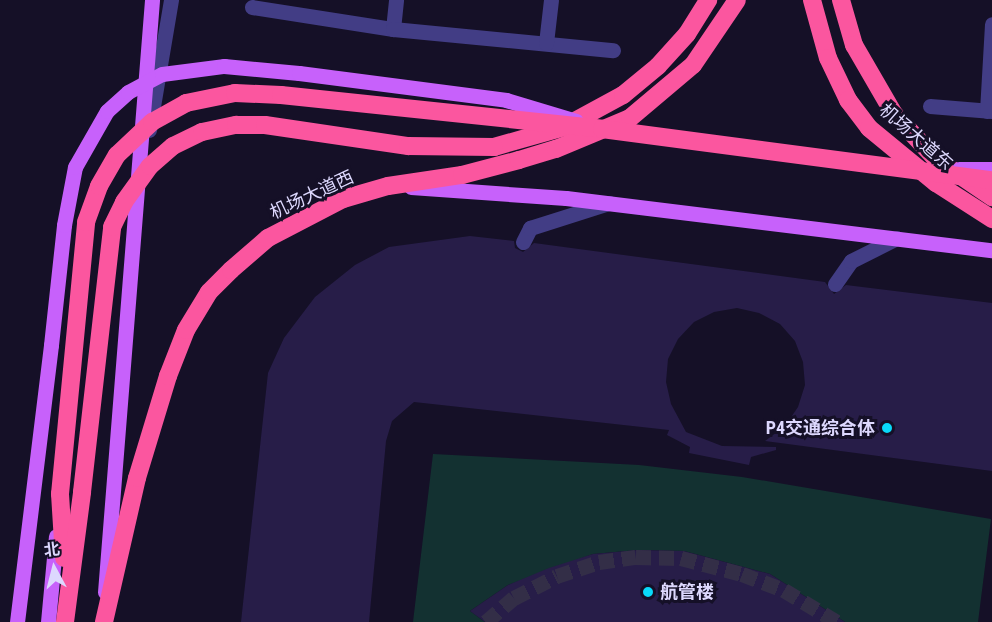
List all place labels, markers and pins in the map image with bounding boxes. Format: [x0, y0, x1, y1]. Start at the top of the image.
place label: P4交通综合体 [766, 417, 875, 439]
marker: P4交通综合体 [880, 421, 894, 435]
place label: 航管楼 [660, 581, 714, 603]
marker: 航管楼 [641, 585, 655, 599]

